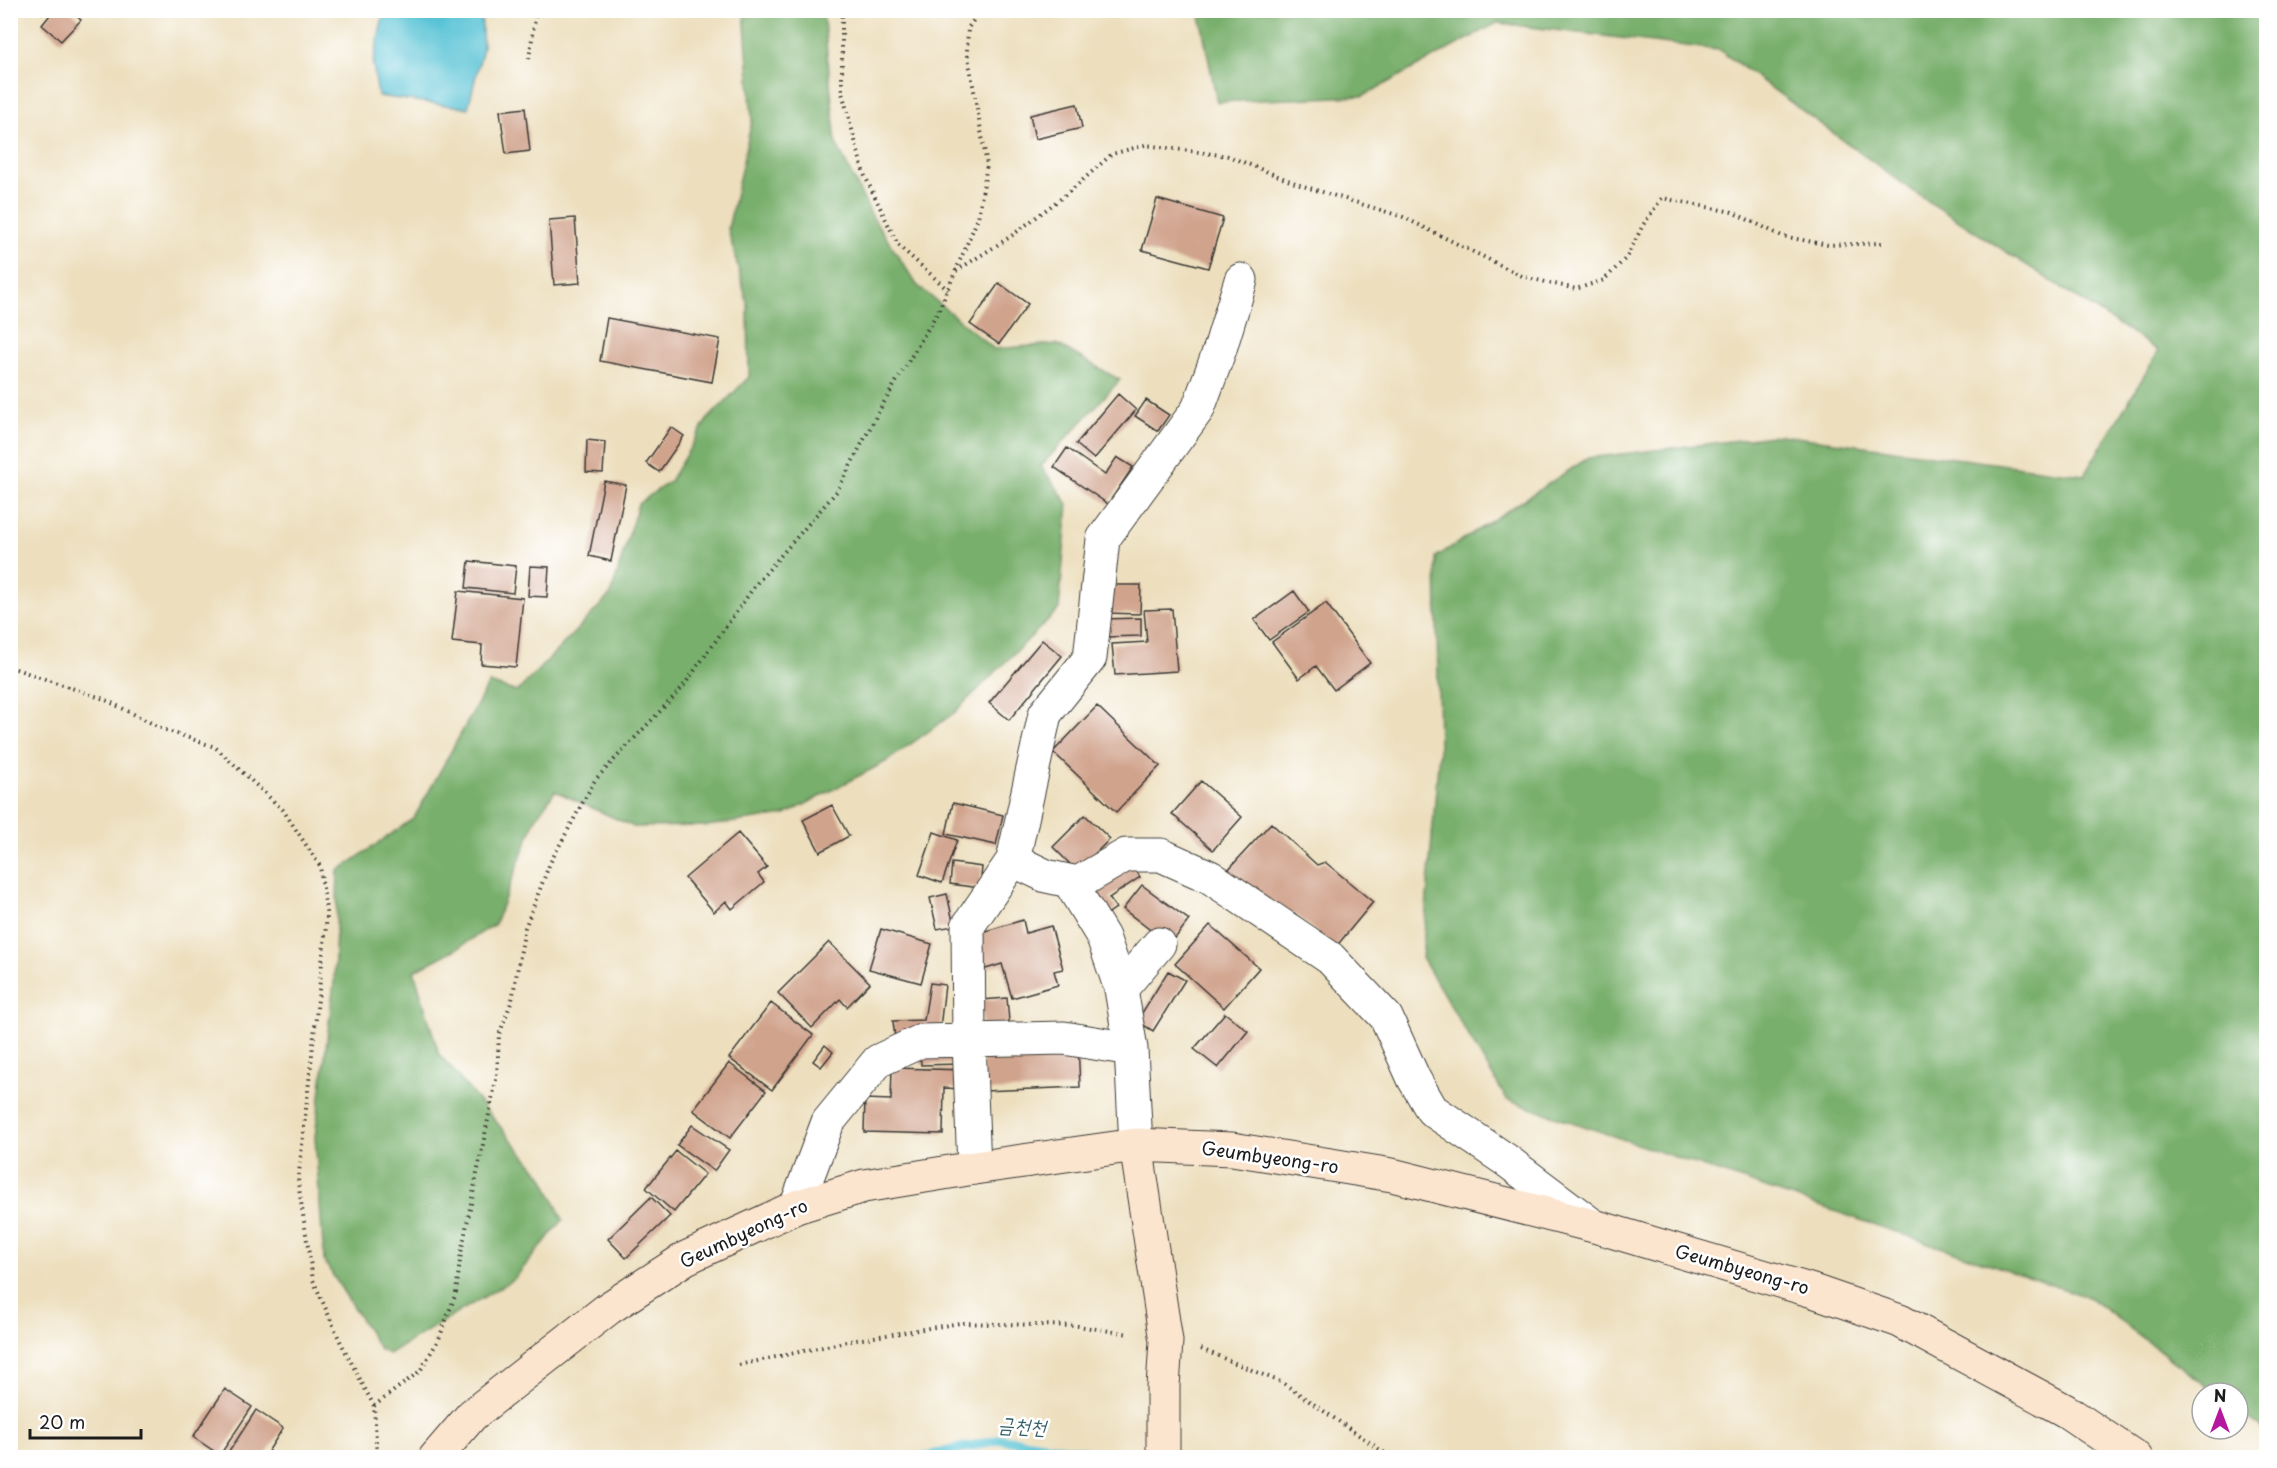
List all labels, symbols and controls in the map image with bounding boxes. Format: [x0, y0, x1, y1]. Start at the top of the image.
street label: Geumbyeong-ro [1200, 1134, 1341, 1180]
street label: Geumbyeong-ro [675, 1191, 812, 1274]
street label: Geumbyeong-ro [1672, 1237, 1813, 1301]
north arrow [2190, 1381, 2250, 1441]
text: N [2214, 1383, 2226, 1407]
scale bar [30, 1402, 141, 1440]
text: 20 m [39, 1408, 85, 1435]
water label: 금천천 [997, 1408, 1049, 1442]

